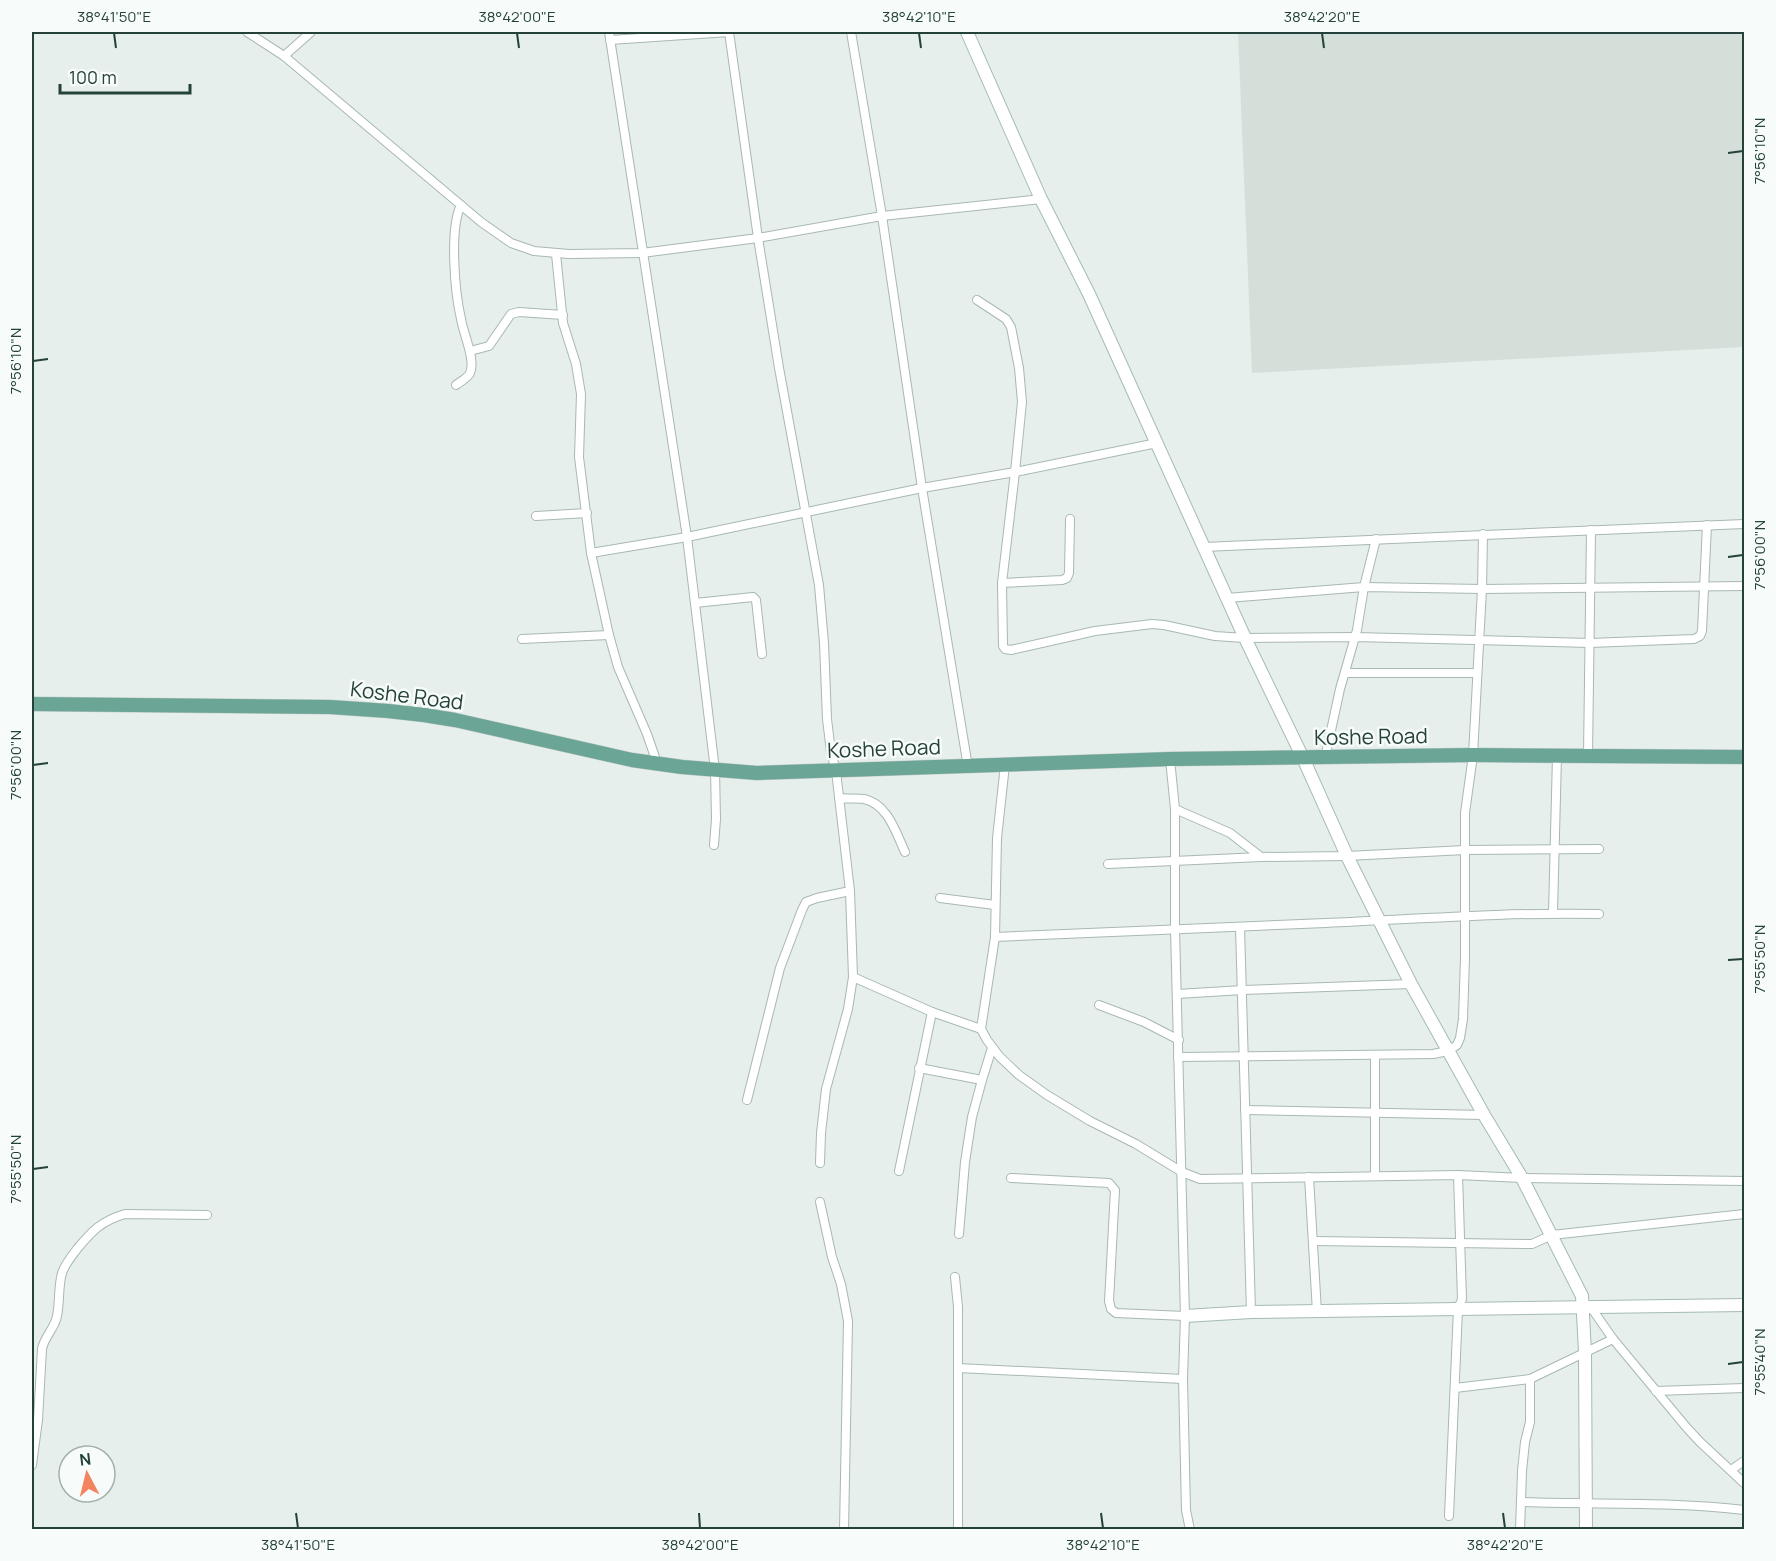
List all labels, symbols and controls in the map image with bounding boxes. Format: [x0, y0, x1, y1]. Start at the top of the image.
text: 38°41'50"E [77, 6, 151, 27]
text: 38°42'00"E [478, 6, 556, 27]
text: 38°42'10"E [882, 6, 956, 27]
text: 38°42'20"E [1284, 6, 1360, 27]
scale bar [60, 57, 190, 95]
text: 100 m [69, 65, 117, 89]
text: 7°56'10"N [1749, 118, 1770, 184]
text: 7°56'10"N [5, 328, 26, 394]
text: 7°56'00"N [1749, 520, 1770, 590]
street label: Koshe Road [349, 674, 465, 716]
street label: Koshe Road [1314, 721, 1428, 751]
text: 7°56'00"N [5, 730, 26, 800]
street label: Koshe Road [827, 732, 941, 764]
text: 7°55'50"N [1749, 925, 1770, 993]
text: 7°55'50"N [5, 1135, 26, 1203]
text: 7°55'40"N [1749, 1328, 1770, 1396]
north arrow [57, 1444, 117, 1504]
text: N [78, 1447, 92, 1471]
text: 38°41'50"E [261, 1534, 335, 1555]
text: 38°42'00"E [661, 1534, 739, 1555]
text: 38°42'10"E [1066, 1534, 1140, 1555]
text: 38°42'20"E [1467, 1534, 1543, 1555]

